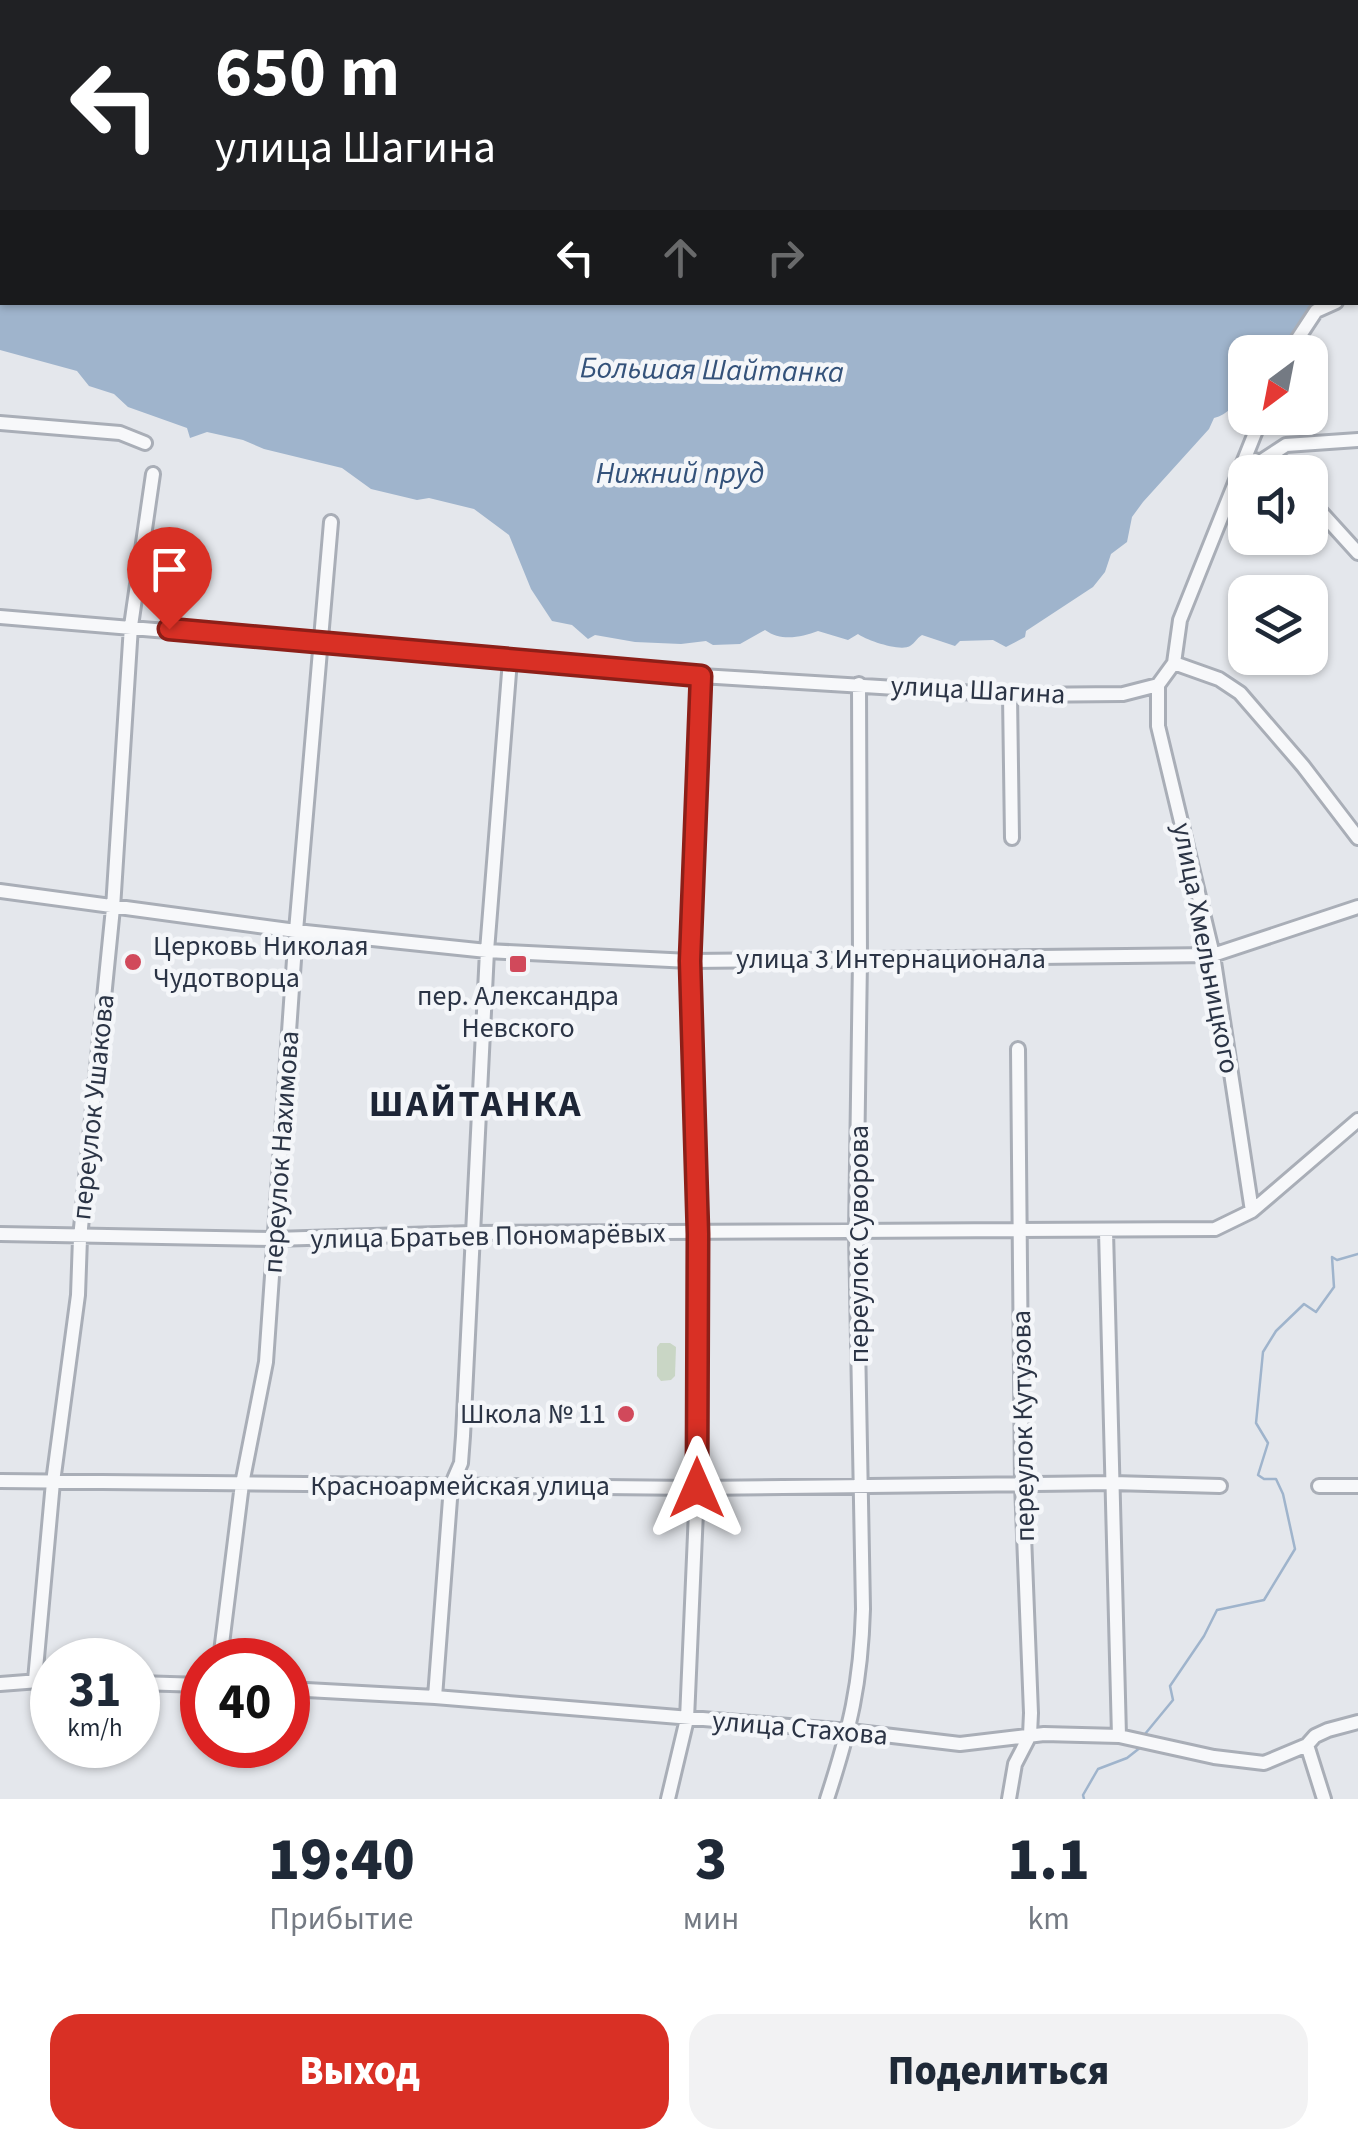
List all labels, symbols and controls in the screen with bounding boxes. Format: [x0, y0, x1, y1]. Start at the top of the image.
text: 650 m [215, 23, 400, 123]
icon: left [50, 40, 180, 170]
text: улица Шагина [215, 116, 496, 180]
icon: left [548, 230, 603, 285]
icon: ahead [653, 230, 708, 285]
icon: right [758, 230, 813, 285]
north arrow [1228, 335, 1328, 435]
map controls [1228, 335, 1328, 675]
water label: Большая Шайтанка [580, 346, 844, 394]
water label: Нижний пруд [596, 452, 764, 495]
button: sound [1228, 455, 1328, 555]
pin [127, 527, 212, 630]
icon: arrive [142, 542, 197, 597]
button: layers [1228, 575, 1328, 675]
street label: улица Шагина [890, 665, 1066, 715]
street label: улица Хмельницкого [1162, 819, 1250, 1077]
place label: Церковь Николая Чудотворца [153, 926, 369, 998]
street label: улица 3 Интернационала [736, 939, 1046, 979]
marker: Церковь Николая Чудотворца [122, 951, 144, 973]
marker: пер. Александра Невского [507, 953, 529, 975]
place label: пер. Александра Невского [417, 976, 619, 1048]
street label: переулок Ушакова [61, 992, 125, 1222]
street label: переулок Нахимова [253, 1029, 309, 1275]
district label: ШАЙТАНКА [369, 1077, 583, 1131]
street label: переулок Суворова [839, 1125, 879, 1363]
street label: улица Братьев Пономарёвых [310, 1213, 667, 1259]
street label: переулок Кутузова [1001, 1310, 1045, 1542]
place label: Школа № 11 [460, 1394, 606, 1434]
marker: Школа № 11 [615, 1403, 637, 1425]
position arrow [645, 1436, 749, 1540]
street label: Красноармейская улица [310, 1466, 610, 1506]
speed limit sign: 40 [180, 1638, 310, 1768]
text: 31 [69, 1655, 121, 1726]
street label: улица Стахова [711, 1700, 889, 1756]
text: km/h [67, 1710, 123, 1746]
text: 19:40 [268, 1818, 415, 1903]
text: 3 [695, 1818, 727, 1903]
text: 1.1 [1007, 1818, 1090, 1903]
text: Прибытие [269, 1896, 414, 1942]
text: мин [683, 1896, 739, 1942]
text: km [1027, 1896, 1070, 1942]
button: Выход [50, 2014, 669, 2129]
button: Поделиться [689, 2014, 1308, 2129]

